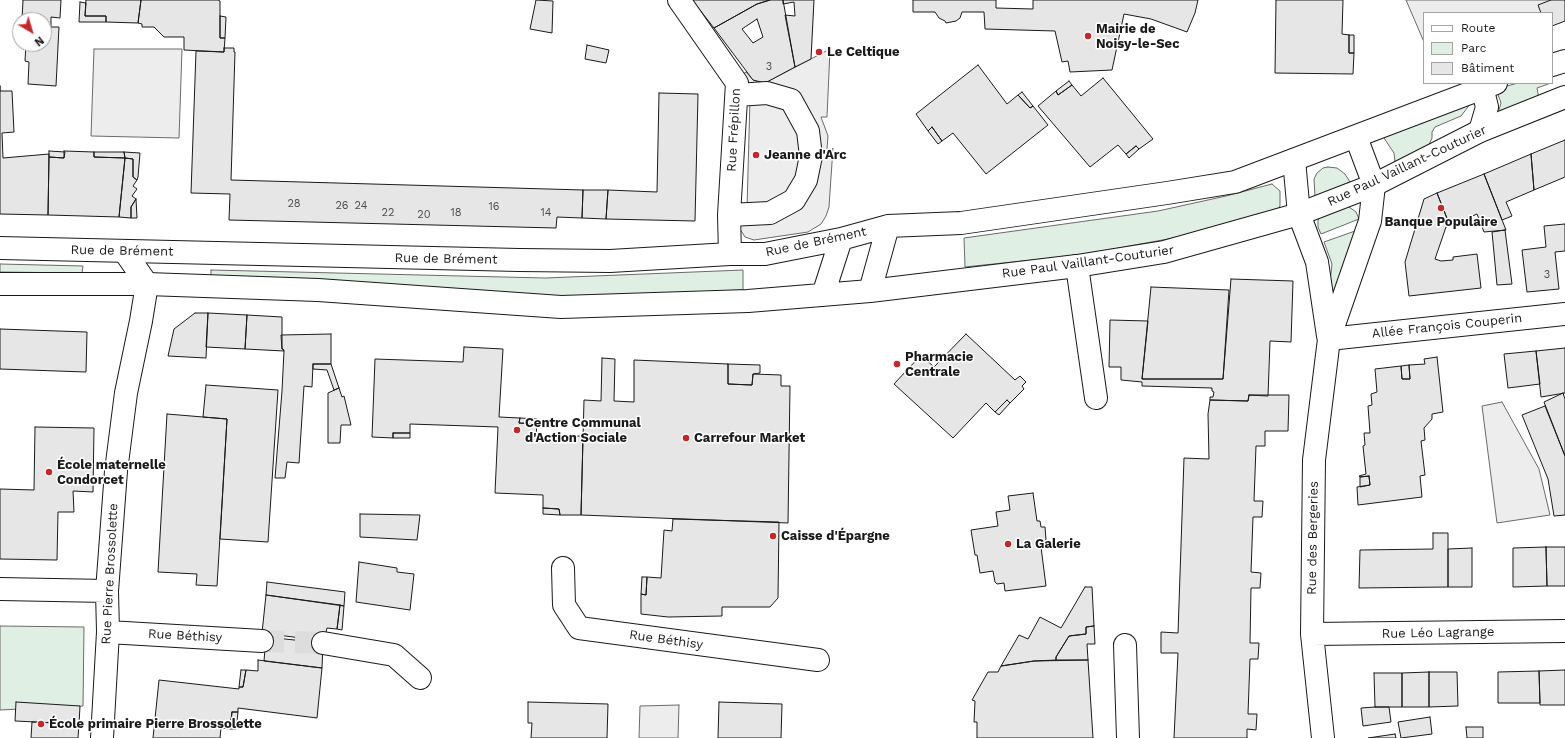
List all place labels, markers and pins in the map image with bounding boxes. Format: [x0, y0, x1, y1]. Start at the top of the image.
place label: Mairie de Noisy-le-Sec [1096, 21, 1180, 52]
marker: Mairie de Noisy-le-Sec [1083, 31, 1093, 41]
place label: Le Celtique [827, 44, 900, 60]
marker: Le Celtique [814, 47, 824, 57]
place label: Jeanne d'Arc [764, 147, 847, 163]
marker: Jeanne d'Arc [751, 150, 761, 160]
marker: Banque Populaire [1436, 203, 1446, 213]
place label: Banque Populaire [1384, 214, 1498, 230]
place label: Pharmacie Centrale [905, 349, 973, 380]
marker: Pharmacie Centrale [892, 359, 902, 369]
place label: Centre Communal d'Action Sociale [525, 415, 641, 446]
marker: Centre Communal d'Action Sociale [512, 425, 522, 435]
place label: Carrefour Market [694, 430, 805, 446]
marker: Carrefour Market [681, 433, 691, 443]
place label: École maternelle Condorcet [57, 457, 166, 488]
marker: École maternelle Condorcet [44, 467, 54, 477]
place label: Caisse d'Épargne [781, 528, 890, 544]
marker: Caisse d'Épargne [768, 531, 778, 541]
place label: La Galerie [1016, 536, 1081, 552]
marker: La Galerie [1003, 539, 1013, 549]
place label: École primaire Pierre Brossolette [49, 716, 262, 732]
marker: École primaire Pierre Brossolette [36, 719, 46, 729]

